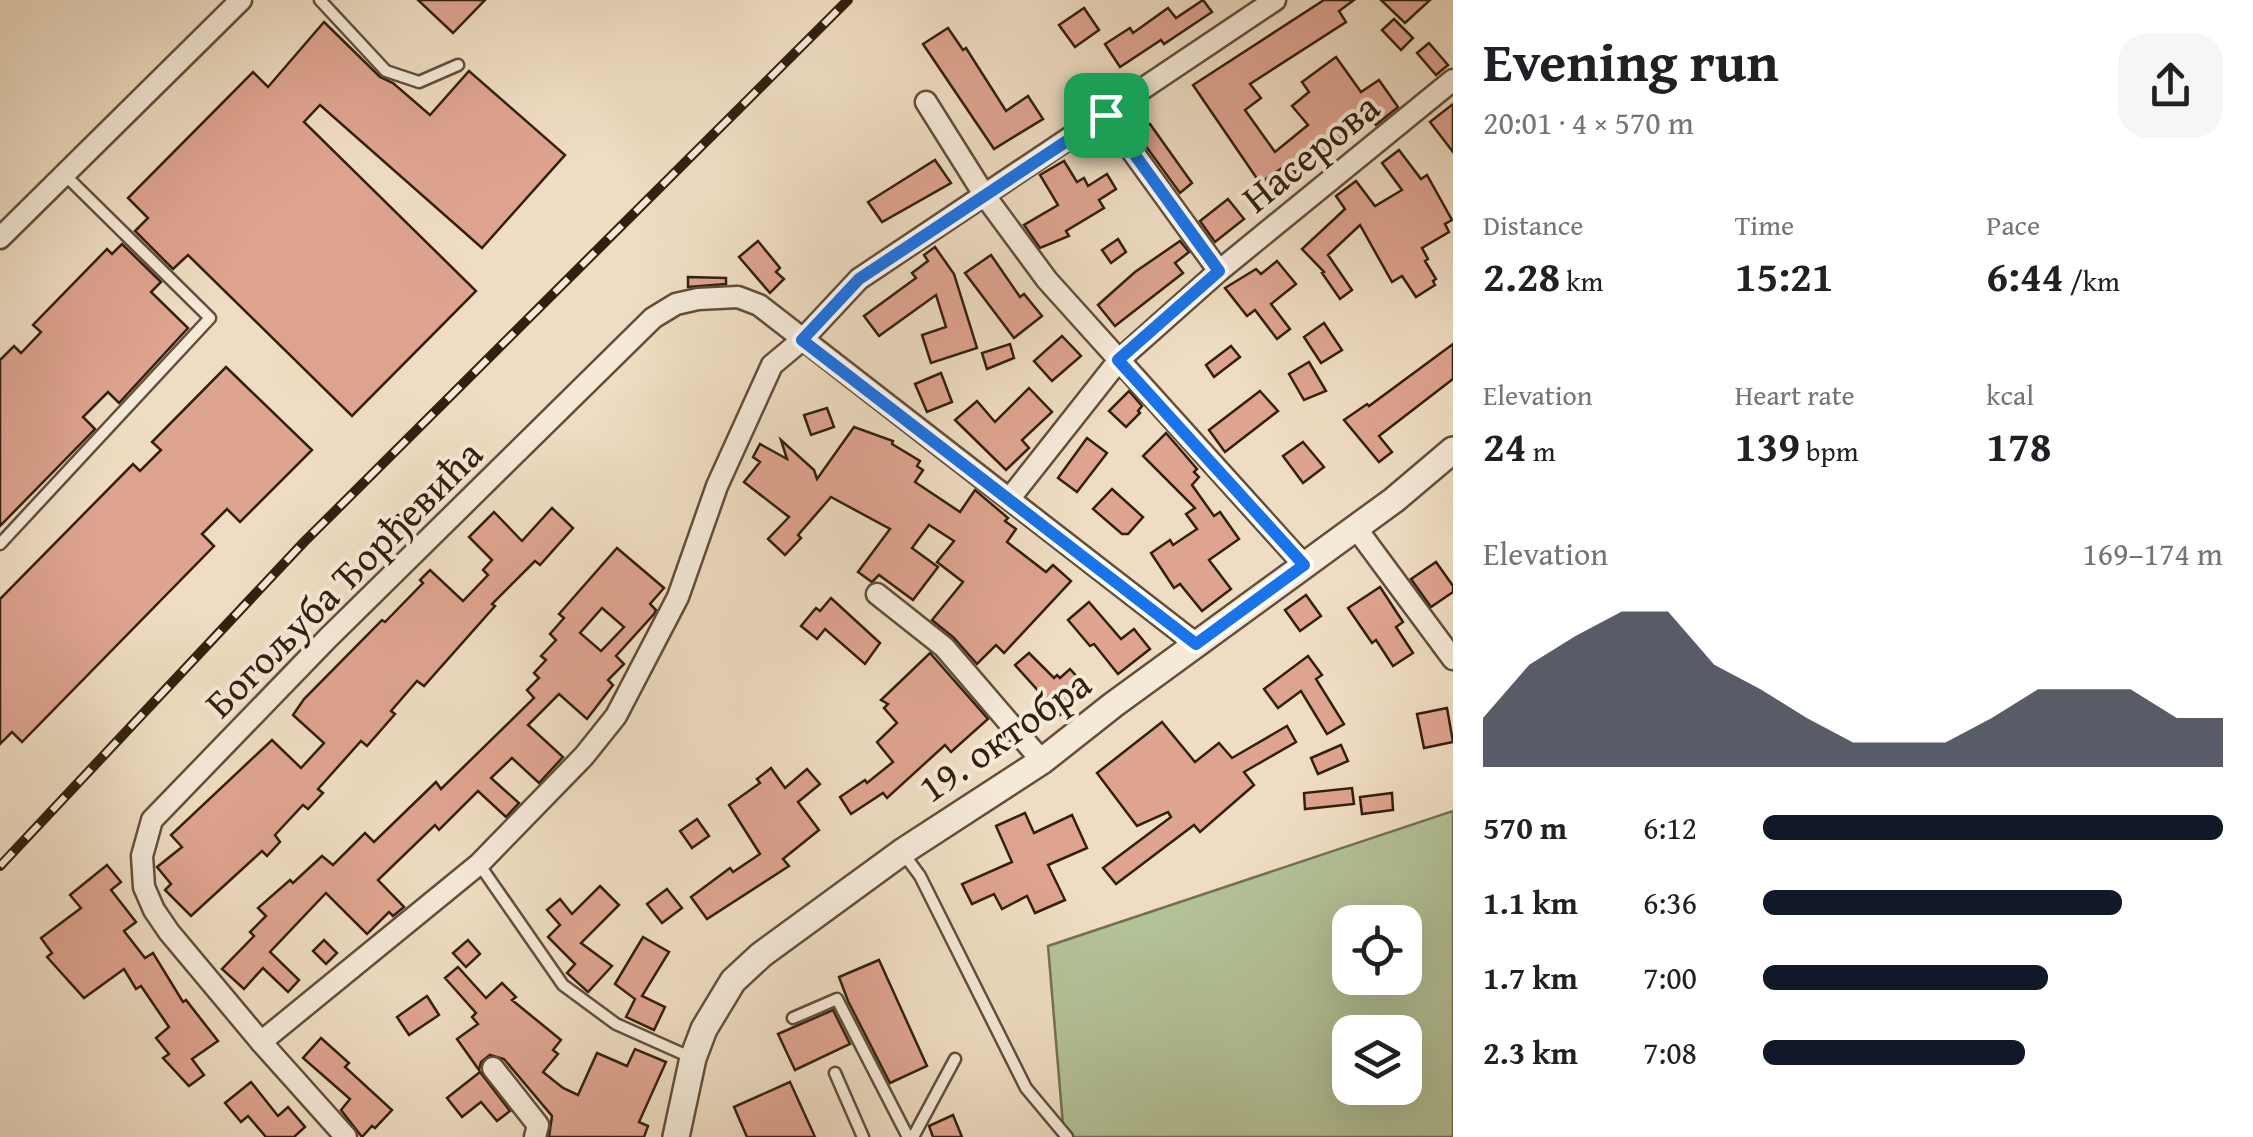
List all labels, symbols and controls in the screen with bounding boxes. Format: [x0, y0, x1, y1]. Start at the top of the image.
text: Evening run [1483, 21, 1779, 101]
button: share [2118, 33, 2223, 138]
pin [1064, 73, 1149, 158]
street label: Насерова [1228, 78, 1392, 226]
icon: arrive [1079, 88, 1134, 143]
text: 20:01 · 4 × 570 m [1483, 99, 1694, 146]
text: Distance [1483, 204, 1583, 245]
text: Time [1735, 204, 1794, 245]
text: Pace [1986, 204, 2040, 245]
text: 2.28 [1483, 245, 1560, 306]
text: 15:21 [1735, 245, 1834, 306]
text: 6:44 [1986, 245, 2063, 306]
text: km [1560, 260, 1603, 301]
text: /km [2063, 260, 2120, 301]
text: Elevation [1483, 374, 1593, 415]
text: Heart rate [1735, 374, 1855, 415]
text: kcal [1986, 374, 2034, 415]
text: 24 [1483, 415, 1527, 476]
text: 139 [1735, 415, 1800, 476]
text: 178 [1986, 415, 2052, 476]
street label: Богољуба Ђорђевића [190, 425, 496, 731]
text: m [1527, 430, 1556, 471]
text: bpm [1800, 430, 1859, 471]
text: Elevation [1483, 530, 1608, 577]
text: 169–174 m [2082, 530, 2223, 577]
street label: 19. октобра [905, 654, 1103, 816]
text: 570 m [1483, 804, 1567, 851]
text: 6:12 [1643, 804, 1697, 851]
text: 1.1 km [1483, 879, 1578, 926]
text: 6:36 [1643, 879, 1697, 926]
map controls [1332, 905, 1422, 1105]
button: locate [1332, 905, 1422, 995]
text: 1.7 km [1483, 954, 1578, 1001]
text: 7:00 [1643, 954, 1697, 1001]
button: layers [1332, 1015, 1422, 1105]
text: 2.3 km [1483, 1029, 1578, 1076]
text: 7:08 [1643, 1029, 1697, 1076]

